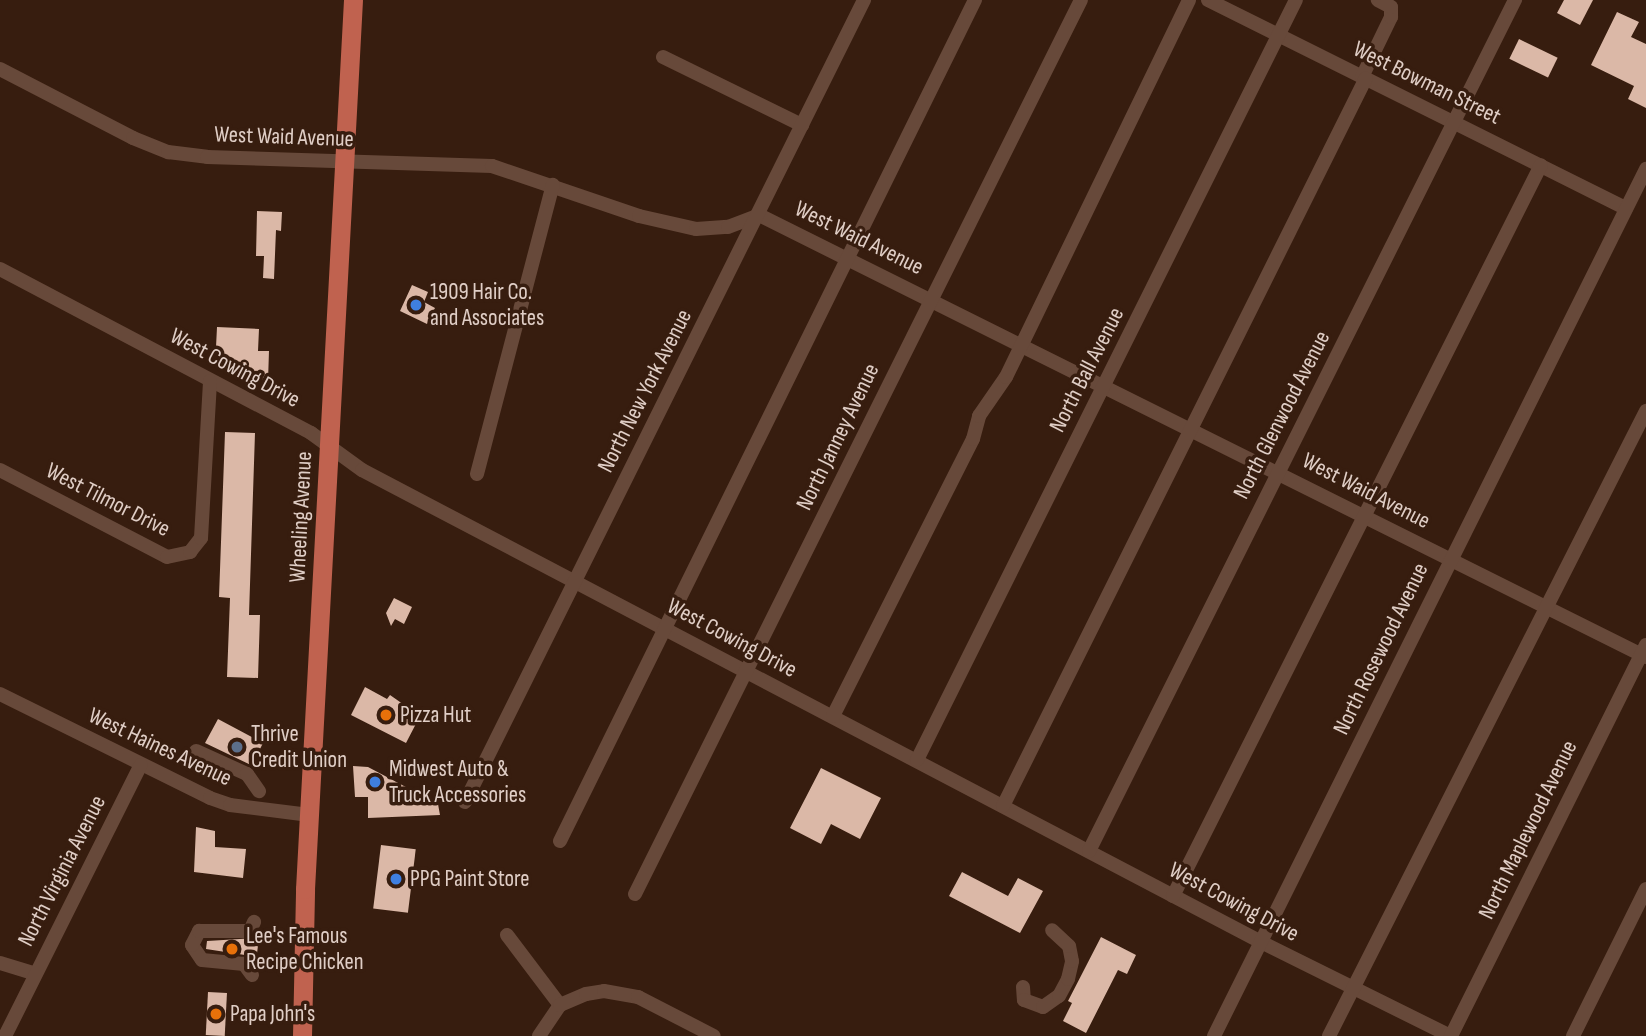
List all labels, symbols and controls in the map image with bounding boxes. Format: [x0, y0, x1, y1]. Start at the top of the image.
street label: West Bowman Street [1349, 35, 1505, 131]
street label: West Waid Avenue [214, 121, 354, 153]
street label: West Waid Avenue [790, 195, 928, 281]
place label: 1909 Hair Co. and Associates [430, 278, 544, 332]
marker: 1909 Hair Co. and Associates [408, 297, 424, 313]
street label: North Ball Avenue [1044, 303, 1130, 437]
street label: North New York Avenue [592, 305, 698, 477]
street label: West Cowing Drive [165, 322, 305, 414]
street label: North Glenwood Avenue [1228, 326, 1336, 504]
street label: North Janney Avenue [791, 359, 885, 515]
street label: West Waid Avenue [1297, 447, 1435, 535]
street label: Wheeling Avenue [284, 451, 318, 583]
street label: West Tilmor Drive [41, 457, 175, 543]
street label: North Rosewood Avenue [1328, 559, 1434, 739]
street label: West Cowing Drive [662, 592, 802, 684]
place label: Pizza Hut [400, 701, 471, 729]
street label: West Haines Avenue [84, 702, 236, 792]
marker: Pizza Hut [378, 707, 394, 723]
place label: Thrive Credit Union [251, 720, 347, 774]
street label: North Maplewood Avenue [1473, 736, 1583, 924]
marker: Thrive Credit Union [229, 739, 245, 755]
place label: Midwest Auto & Truck Accessories [389, 755, 526, 809]
marker: Midwest Auto & Truck Accessories [367, 774, 383, 790]
street label: North Virginia Avenue [12, 791, 112, 951]
street label: West Cowing Drive [1164, 856, 1304, 948]
place label: PPG Paint Store [410, 865, 530, 893]
marker: PPG Paint Store [388, 871, 404, 887]
place label: Lee's Famous Recipe Chicken [246, 922, 363, 976]
marker: Lee's Famous Recipe Chicken [224, 941, 240, 957]
place label: Papa John's [230, 1000, 315, 1028]
marker: Papa John's [208, 1006, 224, 1022]

